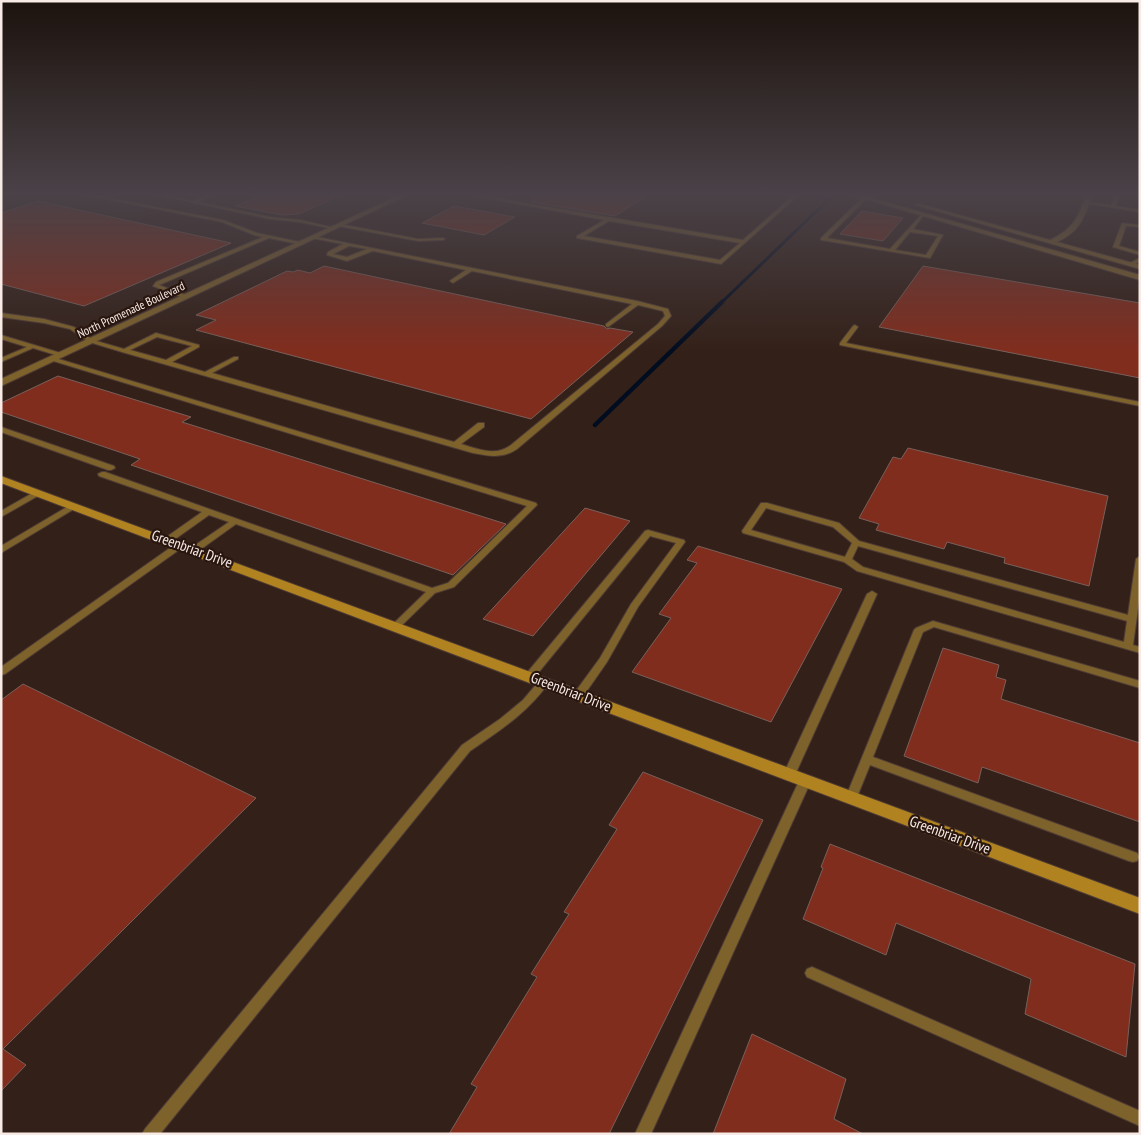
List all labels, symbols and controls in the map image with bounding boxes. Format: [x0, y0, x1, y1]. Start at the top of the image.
street label: North Promenade Boulevard [75, 278, 187, 341]
street label: Greenbriar Drive [149, 525, 235, 572]
street label: Greenbriar Drive [528, 667, 614, 716]
street label: Greenbriar Drive [907, 811, 993, 858]

